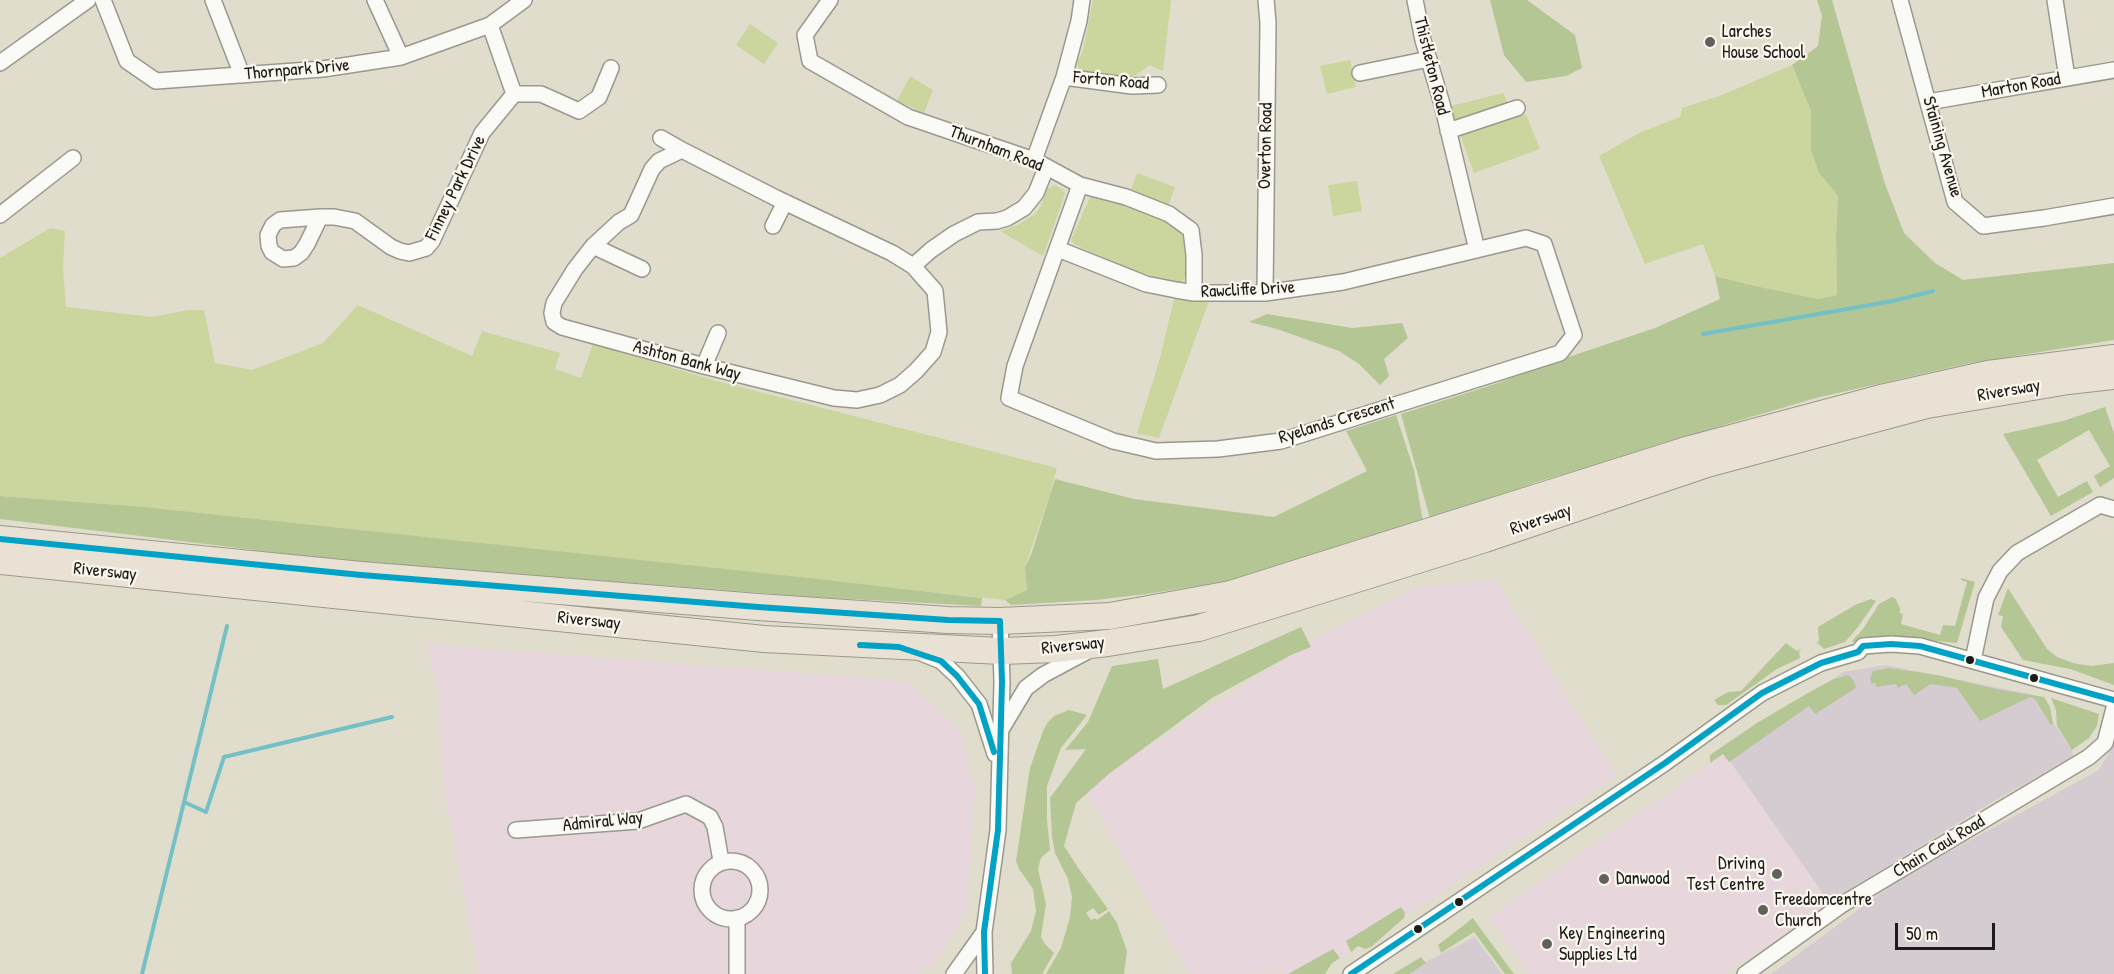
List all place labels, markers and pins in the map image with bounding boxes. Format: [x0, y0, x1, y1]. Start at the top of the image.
place label: Larches House School [1722, 21, 1805, 63]
marker: Larches House School [1703, 35, 1717, 49]
unlabelled marker [1964, 654, 1976, 666]
unlabelled marker [2028, 672, 2040, 684]
place label: Driving Test Centre [1687, 853, 1765, 896]
marker: Driving Test Centre [1770, 867, 1784, 881]
place label: Danwood [1616, 868, 1670, 890]
marker: Danwood [1597, 872, 1611, 886]
place label: Freedomcentre Church [1775, 889, 1872, 932]
unlabelled marker [1453, 896, 1465, 908]
marker: Freedomcentre Church [1756, 903, 1770, 917]
unlabelled marker [1412, 923, 1424, 935]
place label: Key Engineering Supplies Ltd [1559, 923, 1665, 966]
marker: Key Engineering Supplies Ltd [1540, 937, 1554, 951]

